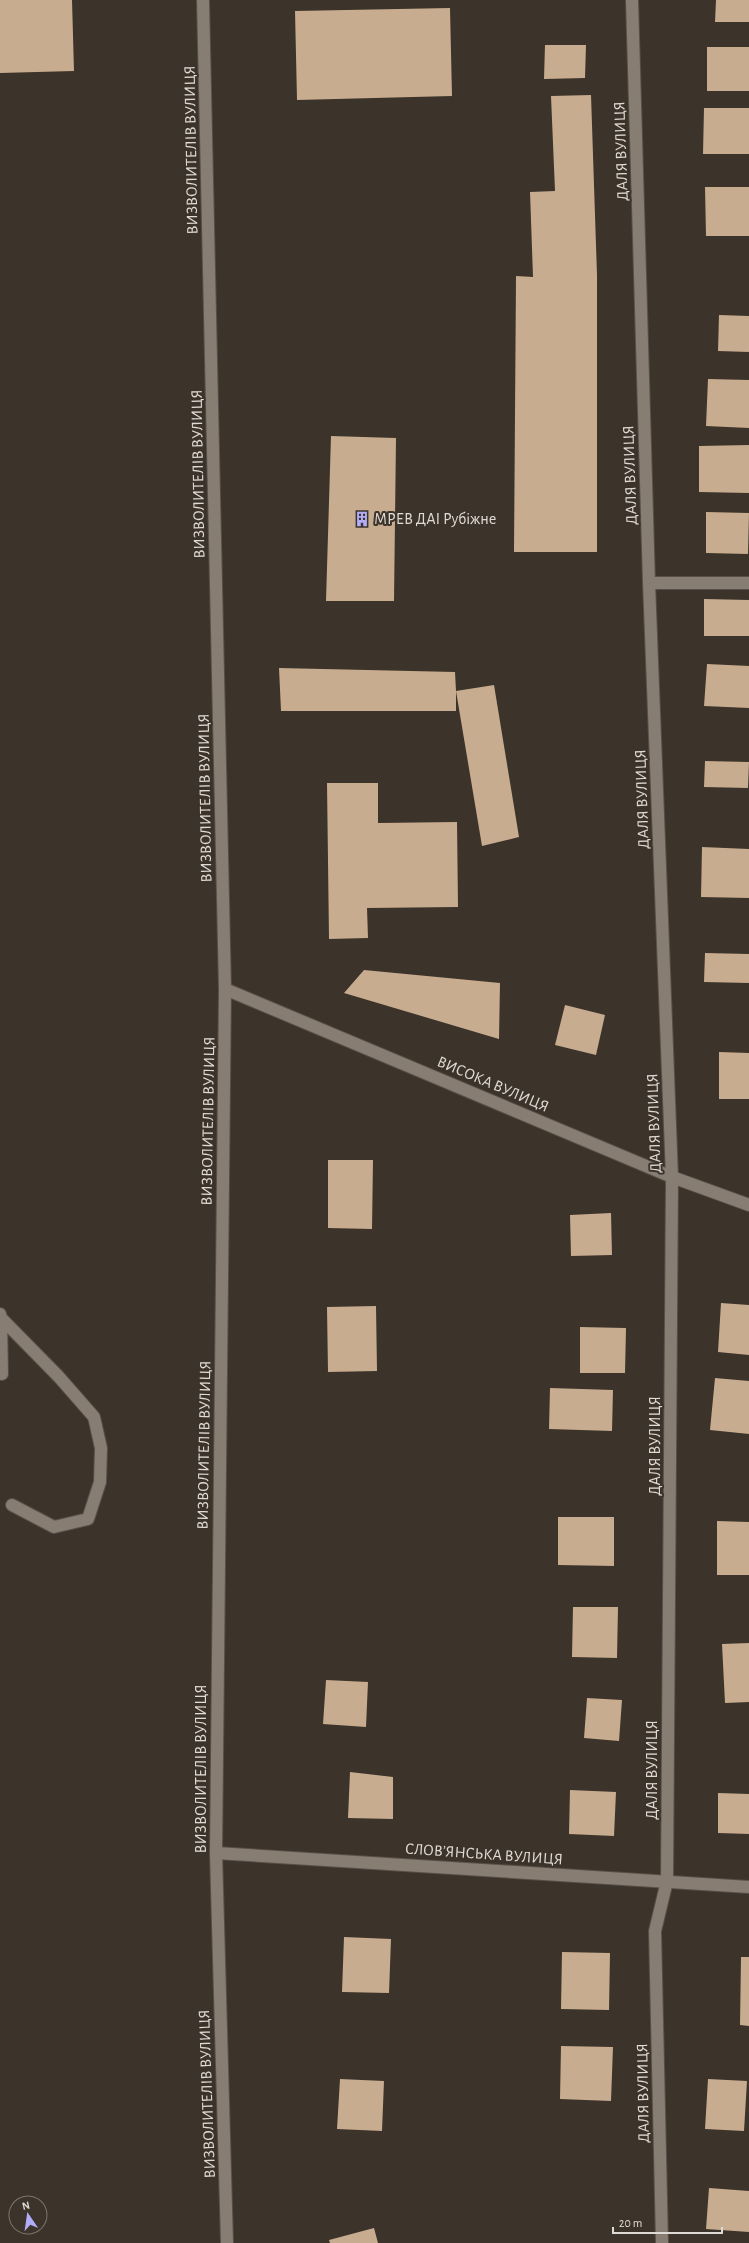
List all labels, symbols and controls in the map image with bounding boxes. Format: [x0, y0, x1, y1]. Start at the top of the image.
street label: ВИЗВОЛИТЕЛІВ ВУЛИЦЯ [182, 65, 200, 235]
street label: ДАЛЯ ВУЛИЦЯ [611, 101, 631, 201]
street label: ВИЗВОЛИТЕЛІВ ВУЛИЦЯ [189, 389, 207, 559]
street label: ДАЛЯ ВУЛИЦЯ [620, 425, 640, 525]
building icon: МРЕВ ДАІ Рубіжне [353, 510, 371, 528]
place label: МРЕВ ДАІ Рубіжне [374, 511, 496, 528]
street label: ВИЗВОЛИТЕЛІВ ВУЛИЦЯ [196, 713, 214, 883]
street label: ДАЛЯ ВУЛИЦЯ [632, 749, 652, 849]
street label: ВИЗВОЛИТЕЛІВ ВУЛИЦЯ [199, 1036, 217, 1206]
street label: ВИСОКА ВУЛИЦЯ [435, 1053, 551, 1115]
street label: ДАЛЯ ВУЛИЦЯ [644, 1073, 664, 1173]
street label: ВИЗВОЛИТЕЛІВ ВУЛИЦЯ [195, 1360, 213, 1530]
street label: ДАЛЯ ВУЛИЦЯ [647, 1396, 663, 1496]
street label: ВИЗВОЛИТЕЛІВ ВУЛИЦЯ [193, 1684, 209, 1854]
street label: ДАЛЯ ВУЛИЦЯ [644, 1720, 660, 1820]
street label: СЛОВ’ЯНСЬКА ВУЛИЦЯ [404, 1840, 564, 1868]
street label: ВИЗВОЛИТЕЛІВ ВУЛИЦЯ [196, 2009, 218, 2179]
street label: ДАЛЯ ВУЛИЦЯ [634, 2043, 652, 2143]
north arrow [8, 2195, 48, 2235]
text: N [21, 2200, 31, 2212]
scale bar [613, 2209, 722, 2235]
text: 20 m [619, 2217, 642, 2229]

